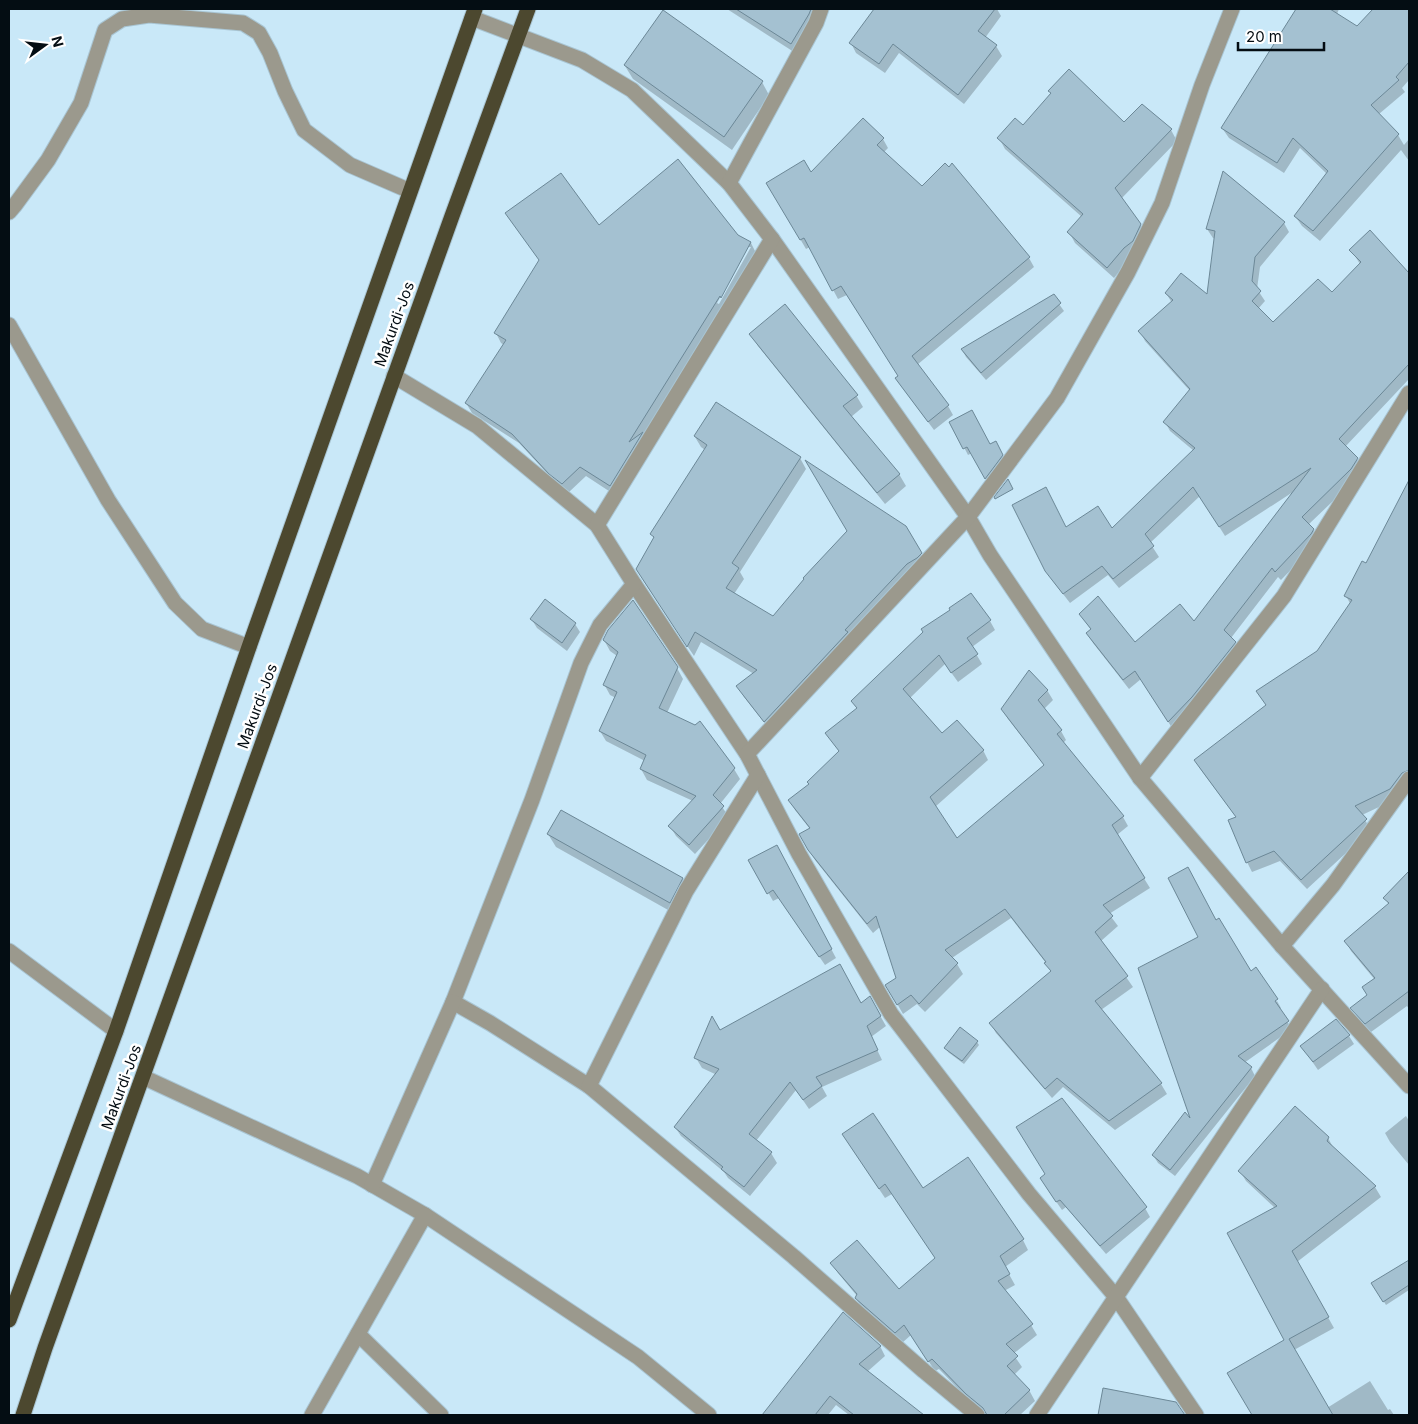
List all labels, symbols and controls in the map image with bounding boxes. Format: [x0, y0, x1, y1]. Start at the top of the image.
north arrow [20, 20, 70, 70]
scale bar [1238, 20, 1324, 52]
text: 20 m [1246, 27, 1282, 46]
text: N [48, 34, 68, 49]
street label: Makurdi-Jos [370, 279, 418, 369]
street label: Makurdi-Jos [233, 661, 281, 751]
street label: Makurdi-Jos [97, 1042, 145, 1132]

